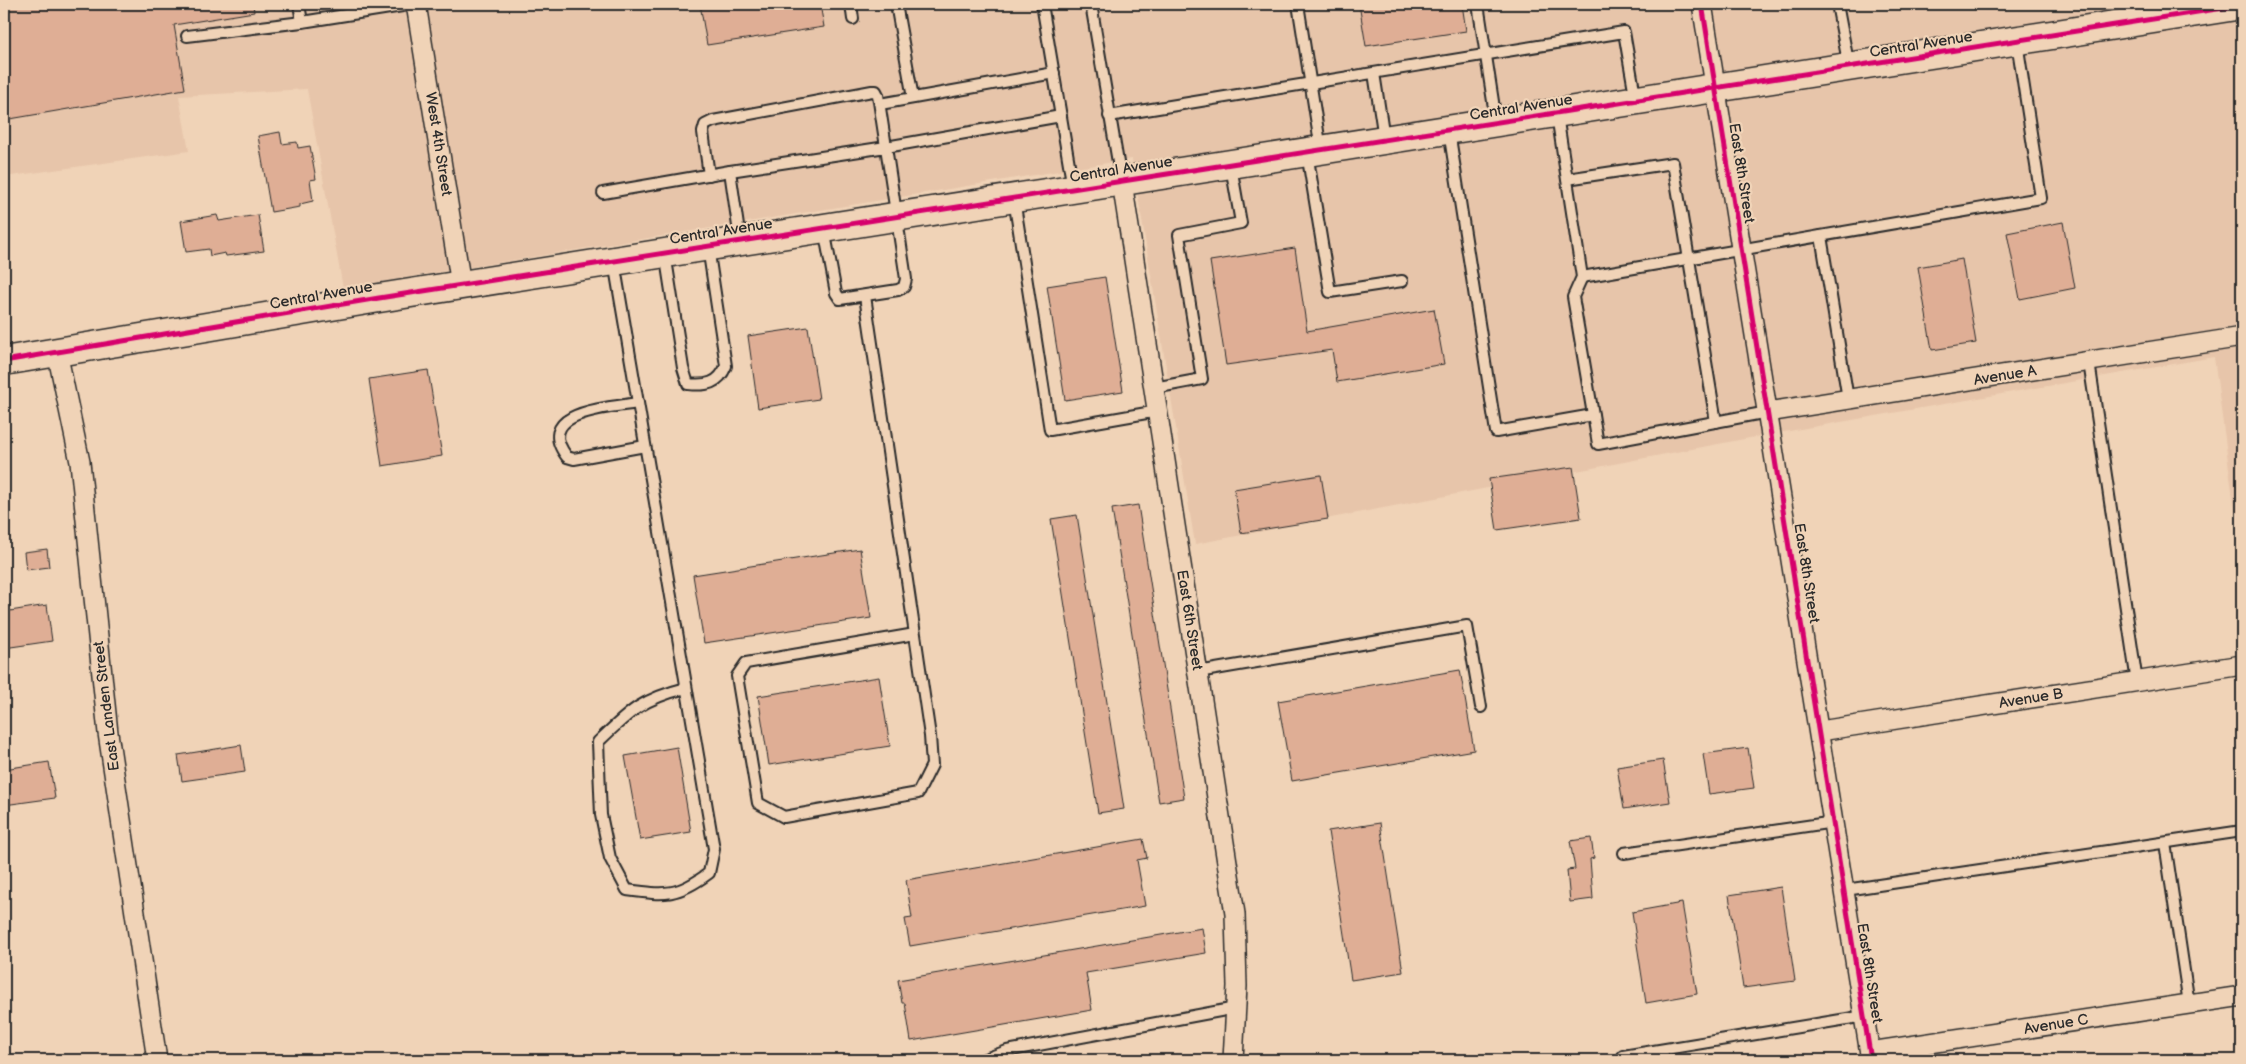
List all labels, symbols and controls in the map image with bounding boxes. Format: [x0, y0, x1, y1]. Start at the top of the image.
street label: Central Avenue [1868, 27, 1974, 62]
street label: Central Avenue [1468, 90, 1574, 125]
street label: West 4th Street [421, 91, 456, 198]
street label: East 8th Street [1724, 122, 1759, 225]
street label: Central Avenue [1068, 152, 1174, 187]
street label: Central Avenue [668, 214, 774, 249]
street label: Central Avenue [268, 277, 374, 314]
street label: Avenue A [1972, 361, 2039, 390]
street label: East 8th Street [1789, 522, 1824, 625]
street label: East 6th Street [1172, 568, 1207, 672]
street label: East Landen Street [89, 640, 124, 772]
street label: Avenue B [1998, 684, 2065, 713]
street label: East 8th Street [1852, 922, 1887, 1025]
street label: Avenue C [2022, 1010, 2090, 1039]

